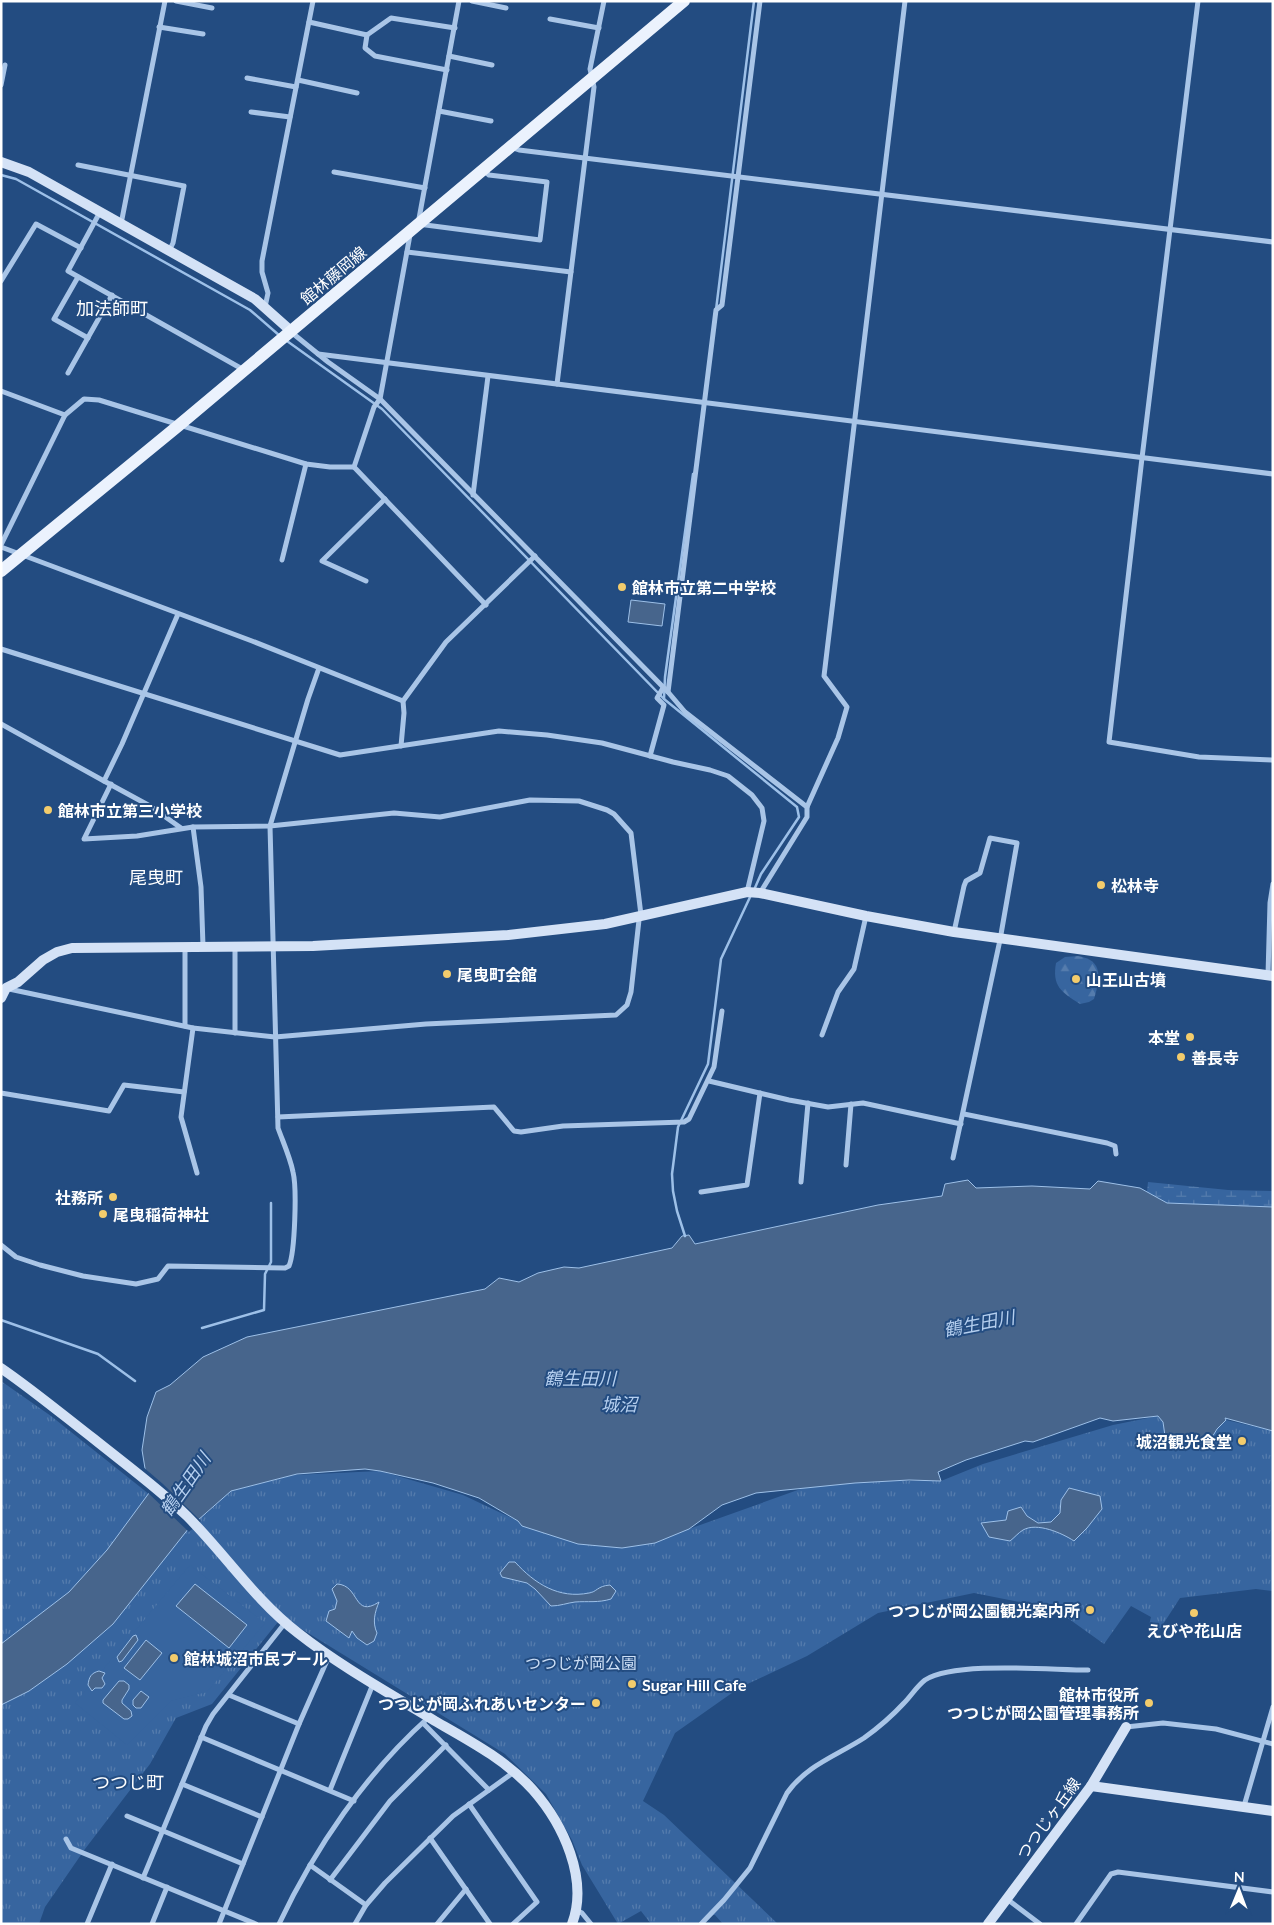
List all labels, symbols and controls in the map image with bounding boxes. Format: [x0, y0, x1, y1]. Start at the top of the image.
street label: 館林藤岡線 [296, 242, 370, 308]
district label: 加法師町 [76, 297, 148, 319]
place label: 館林市立第二中学校 [632, 578, 776, 597]
marker: 館林市立第二中学校 [616, 581, 628, 593]
place label: 館林市立第三小学校 [58, 801, 202, 820]
marker: 館林市立第三小学校 [42, 804, 54, 816]
district label: 尾曳町 [129, 866, 183, 888]
place label: 松林寺 [1111, 876, 1159, 895]
marker: 松林寺 [1095, 879, 1107, 891]
place label: 尾曳町会館 [457, 965, 537, 984]
marker: 尾曳町会館 [441, 968, 453, 980]
place label: 山王山古墳 [1086, 970, 1166, 989]
marker: 山王山古墳 [1070, 973, 1082, 985]
place label: 本堂 [1148, 1028, 1180, 1047]
marker: 本堂 [1184, 1031, 1196, 1043]
place label: 善長寺 [1191, 1048, 1239, 1067]
marker: 善長寺 [1175, 1051, 1187, 1063]
place label: 社務所 [55, 1188, 103, 1207]
marker: 社務所 [107, 1191, 119, 1203]
place label: 尾曳稲荷神社 [113, 1205, 209, 1224]
marker: 尾曳稲荷神社 [97, 1208, 109, 1220]
water label: 鶴生田川 [942, 1305, 1018, 1341]
water label: 鶴生田川 [544, 1367, 618, 1389]
water label: 城沼 [601, 1393, 640, 1415]
place label: 城沼観光食堂 [1136, 1432, 1232, 1451]
marker: 城沼観光食堂 [1236, 1435, 1248, 1447]
water label: 鶴生田川 [155, 1447, 216, 1520]
place label: つつじが岡公園観光案内所 [888, 1601, 1080, 1620]
marker: つつじが岡公園観光案内所 [1084, 1604, 1096, 1616]
marker: えびや花山店 [1188, 1607, 1200, 1619]
place label: えびや花山店 [1146, 1621, 1242, 1640]
place label: 館林城沼市民プール [184, 1649, 328, 1668]
marker: 館林城沼市民プール [168, 1652, 180, 1664]
park label: つつじが岡公園 [525, 1653, 637, 1672]
place label: Sugar Hill Cafe [642, 1675, 747, 1694]
marker: Sugar Hill Cafe [626, 1678, 638, 1690]
place label: 館林市役所 つつじが岡公園管理事務所 [947, 1685, 1139, 1722]
place label: つつじが岡ふれあいセンター [378, 1694, 586, 1713]
marker: つつじが岡ふれあいセンター [590, 1697, 602, 1709]
marker: 館林市役所 つつじが岡公園管理事務所 [1143, 1697, 1155, 1709]
district label: つつじ町 [92, 1771, 164, 1793]
street label: つつじヶ丘線 [1012, 1774, 1084, 1862]
north arrow [1214, 1865, 1264, 1915]
text: N [1234, 1868, 1245, 1885]

